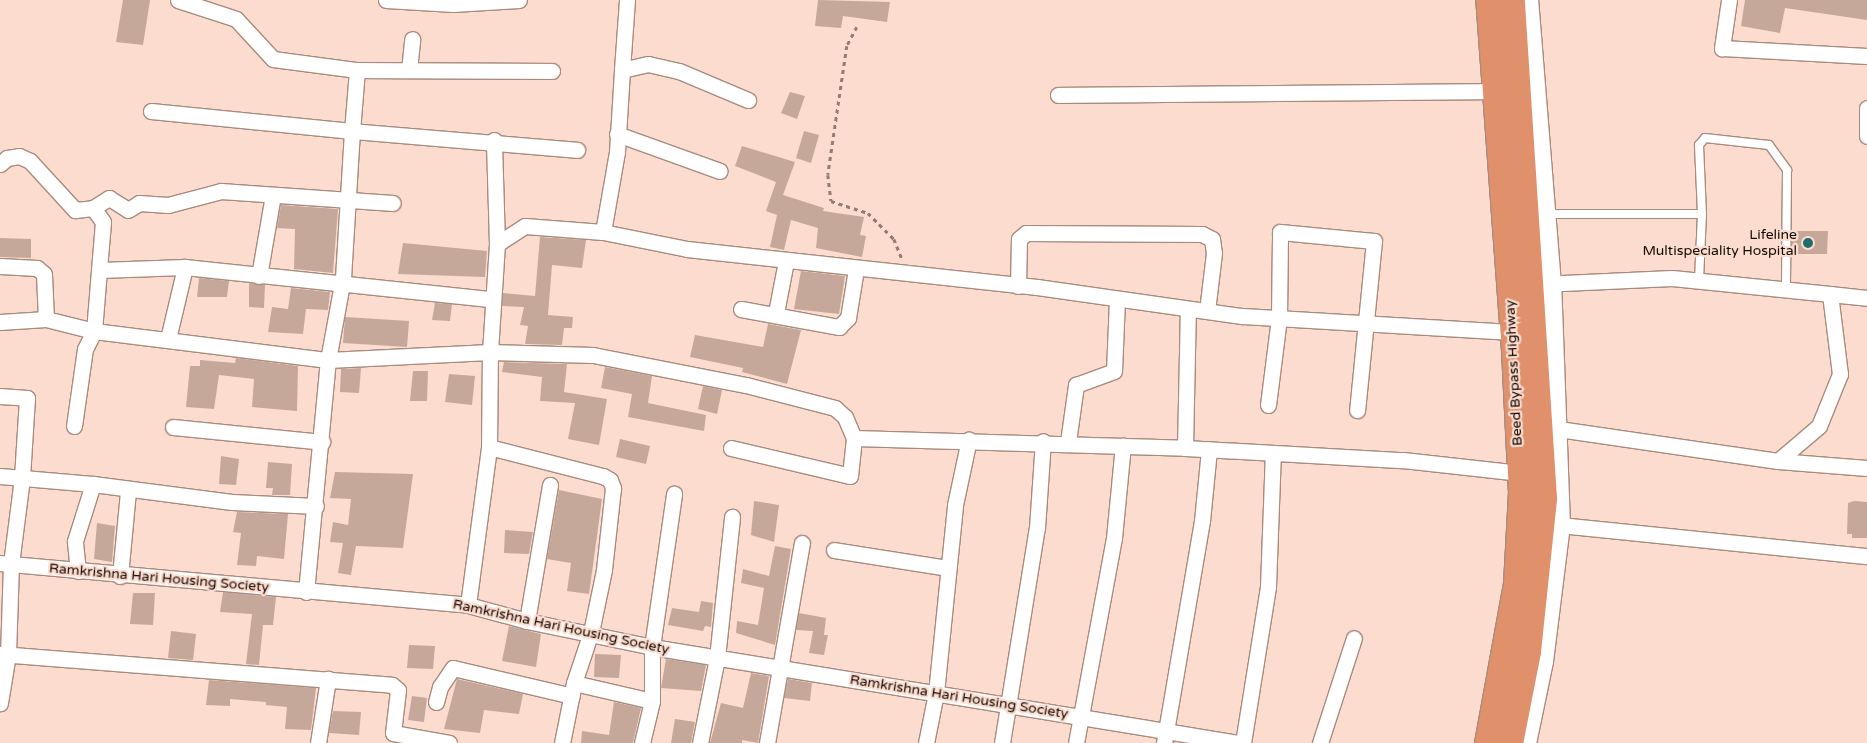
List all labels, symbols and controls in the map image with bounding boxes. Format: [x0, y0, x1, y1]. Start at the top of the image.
place label: Lifeline Multispeciality Hospital [1642, 227, 1797, 260]
marker: Lifeline Multispeciality Hospital [1801, 236, 1815, 250]
street label: Beed Bypass Highway [1502, 300, 1526, 446]
street label: Ramkrishna Hari Housing Society [48, 560, 270, 596]
street label: Ramkrishna Hari Housing Society [451, 596, 671, 658]
street label: Ramkrishna Hari Housing Society [849, 671, 1069, 723]

